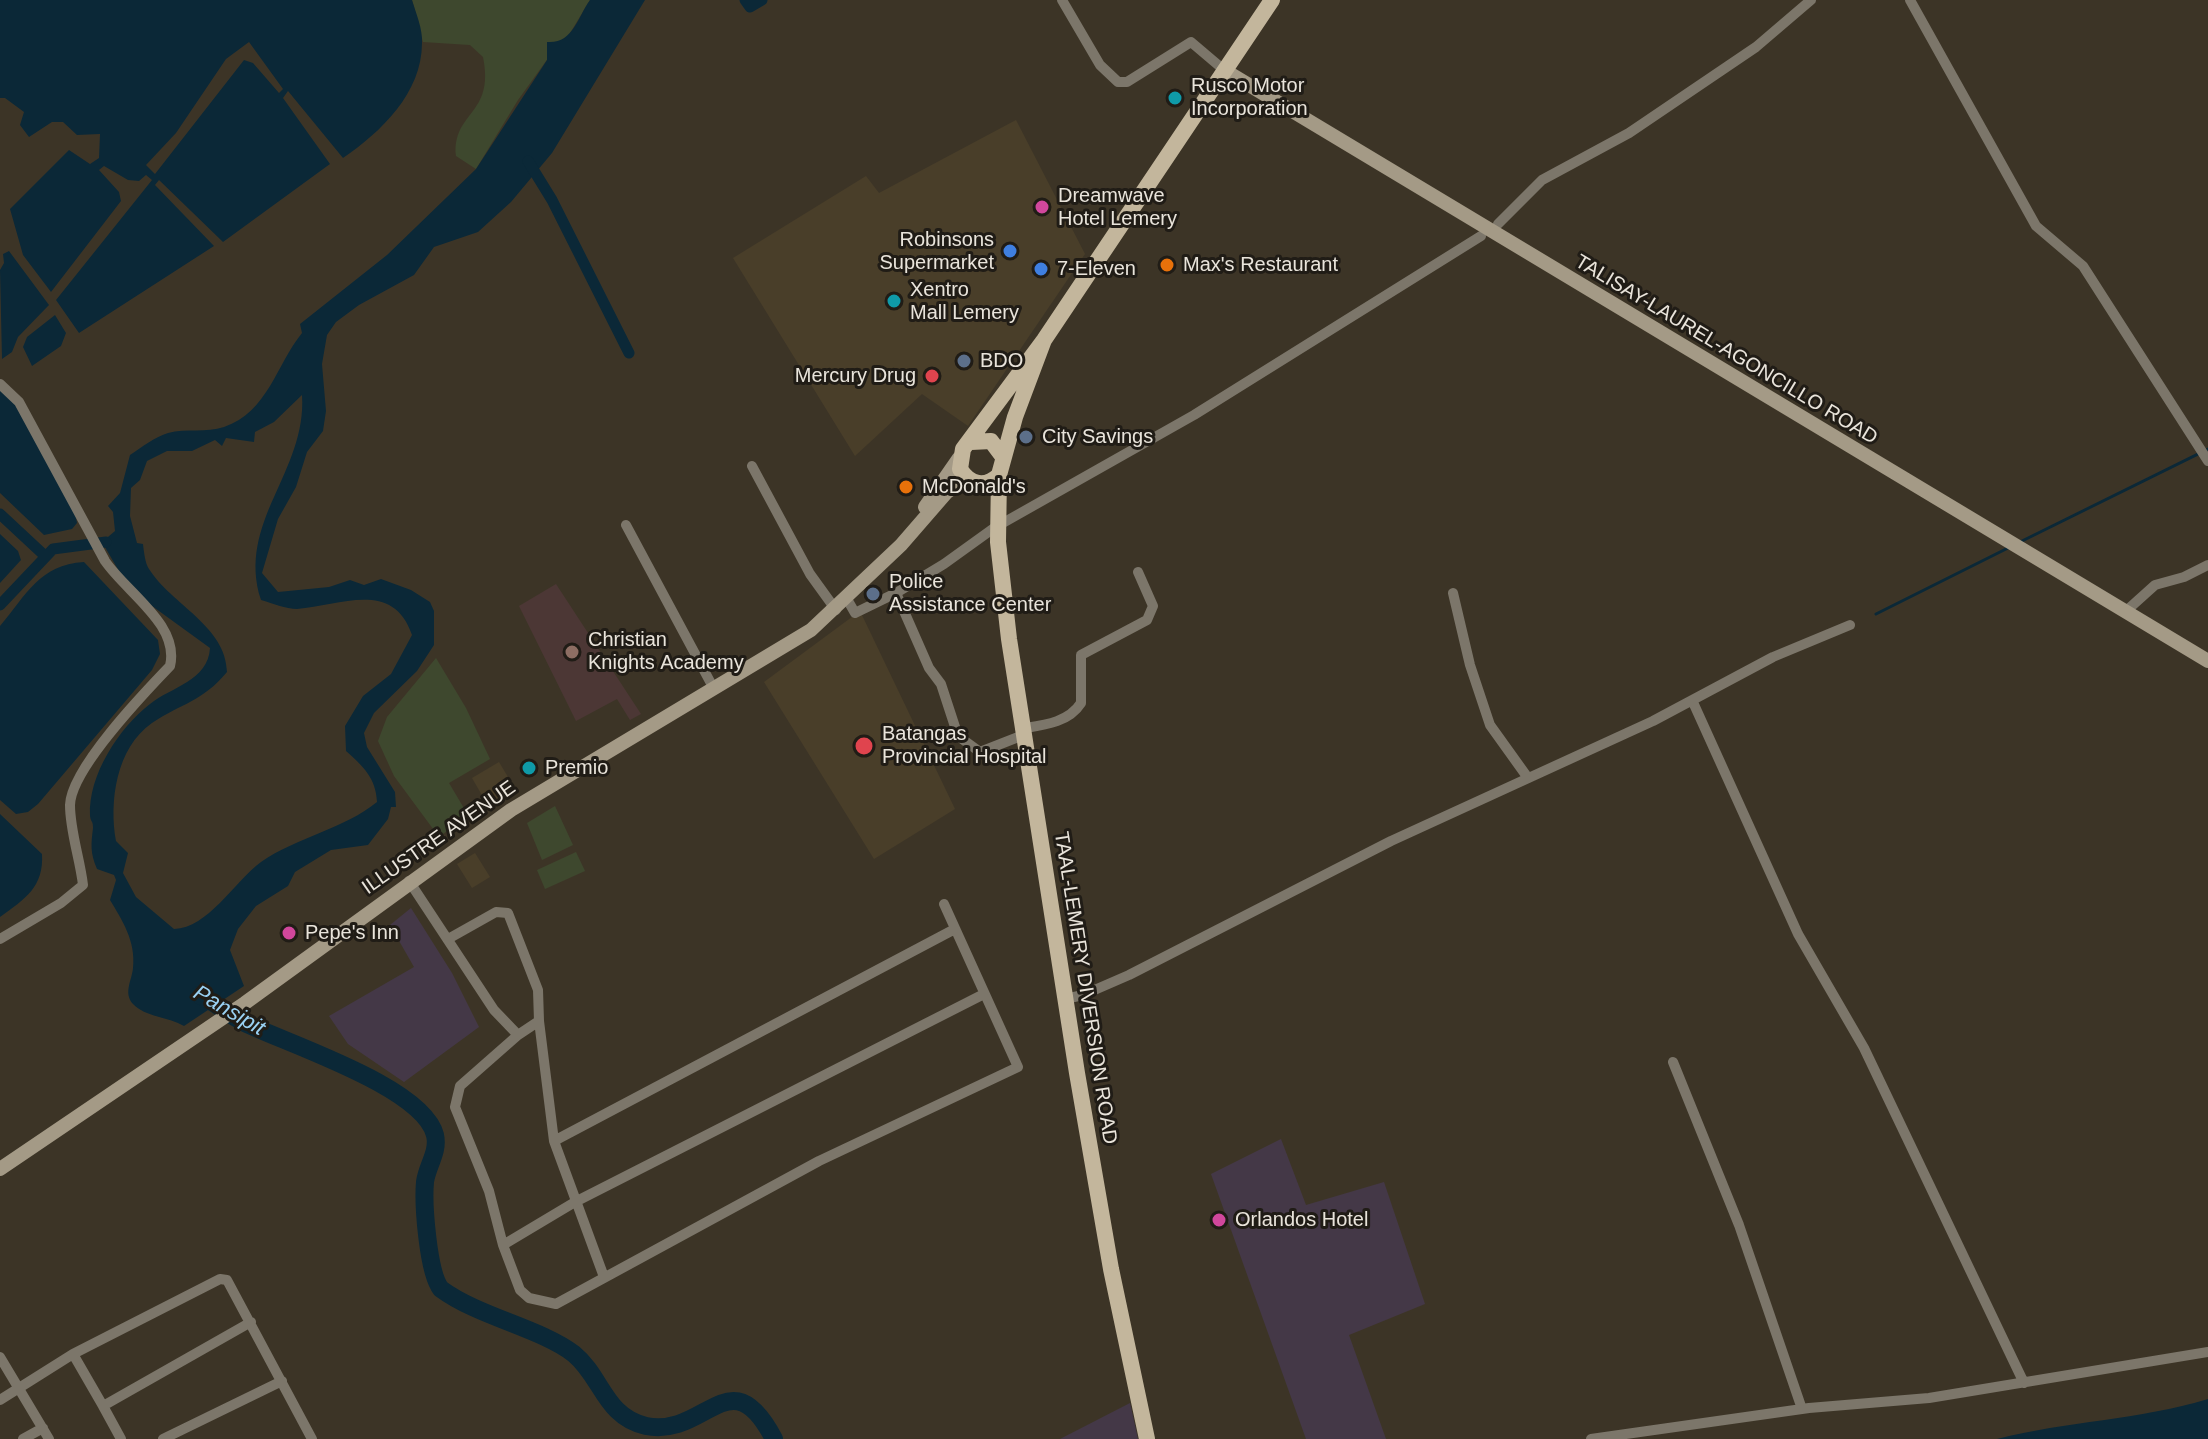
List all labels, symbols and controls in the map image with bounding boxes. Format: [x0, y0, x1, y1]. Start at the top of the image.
place label: Rusco Motor Incorporation [1191, 74, 1308, 121]
marker: Rusco Motor Incorporation [1166, 89, 1184, 107]
place label: Dreamwave Hotel Lemery [1058, 184, 1177, 231]
marker: Dreamwave Hotel Lemery [1033, 198, 1051, 216]
place label: Robinsons Supermarket [880, 228, 994, 275]
marker: Robinsons Supermarket [1001, 242, 1019, 260]
street label: TALISAY-LAUREL-AGONCILLO ROAD [1570, 250, 1882, 450]
place label: Max's Restaurant [1183, 253, 1338, 277]
marker: Max's Restaurant [1158, 256, 1176, 274]
place label: 7-Eleven [1057, 257, 1136, 281]
marker: 7-Eleven [1032, 260, 1050, 278]
place label: Xentro Mall Lemery [910, 278, 1019, 325]
marker: Xentro Mall Lemery [885, 292, 903, 310]
place label: BDO [980, 349, 1023, 373]
marker: BDO [955, 352, 973, 370]
place label: Mercury Drug [795, 364, 916, 388]
marker: Mercury Drug [923, 367, 941, 385]
place label: City Savings [1042, 425, 1153, 449]
marker: City Savings [1017, 428, 1035, 446]
place label: McDonald's [922, 475, 1026, 499]
marker: McDonald's [897, 478, 915, 496]
place label: Police Assistance Center [889, 570, 1051, 617]
marker: Police Assistance Center [864, 585, 882, 603]
place label: Christian Knights Academy [588, 628, 744, 675]
marker: Christian Knights Academy [563, 643, 581, 661]
place label: Batangas Provincial Hospital [882, 722, 1047, 769]
marker: Batangas Provincial Hospital [853, 735, 875, 757]
place label: Premio [545, 756, 608, 780]
marker: Premio [520, 759, 538, 777]
street label: ILLUSTRE AVENUE [358, 776, 520, 900]
street label: TAAL-LEMERY DIVERSION ROAD [1048, 830, 1122, 1146]
place label: Pepe's Inn [305, 921, 399, 945]
marker: Pepe's Inn [280, 924, 298, 942]
water label: Pansipit [189, 980, 269, 1042]
place label: Orlandos Hotel [1235, 1208, 1368, 1232]
marker: Orlandos Hotel [1210, 1211, 1228, 1229]

